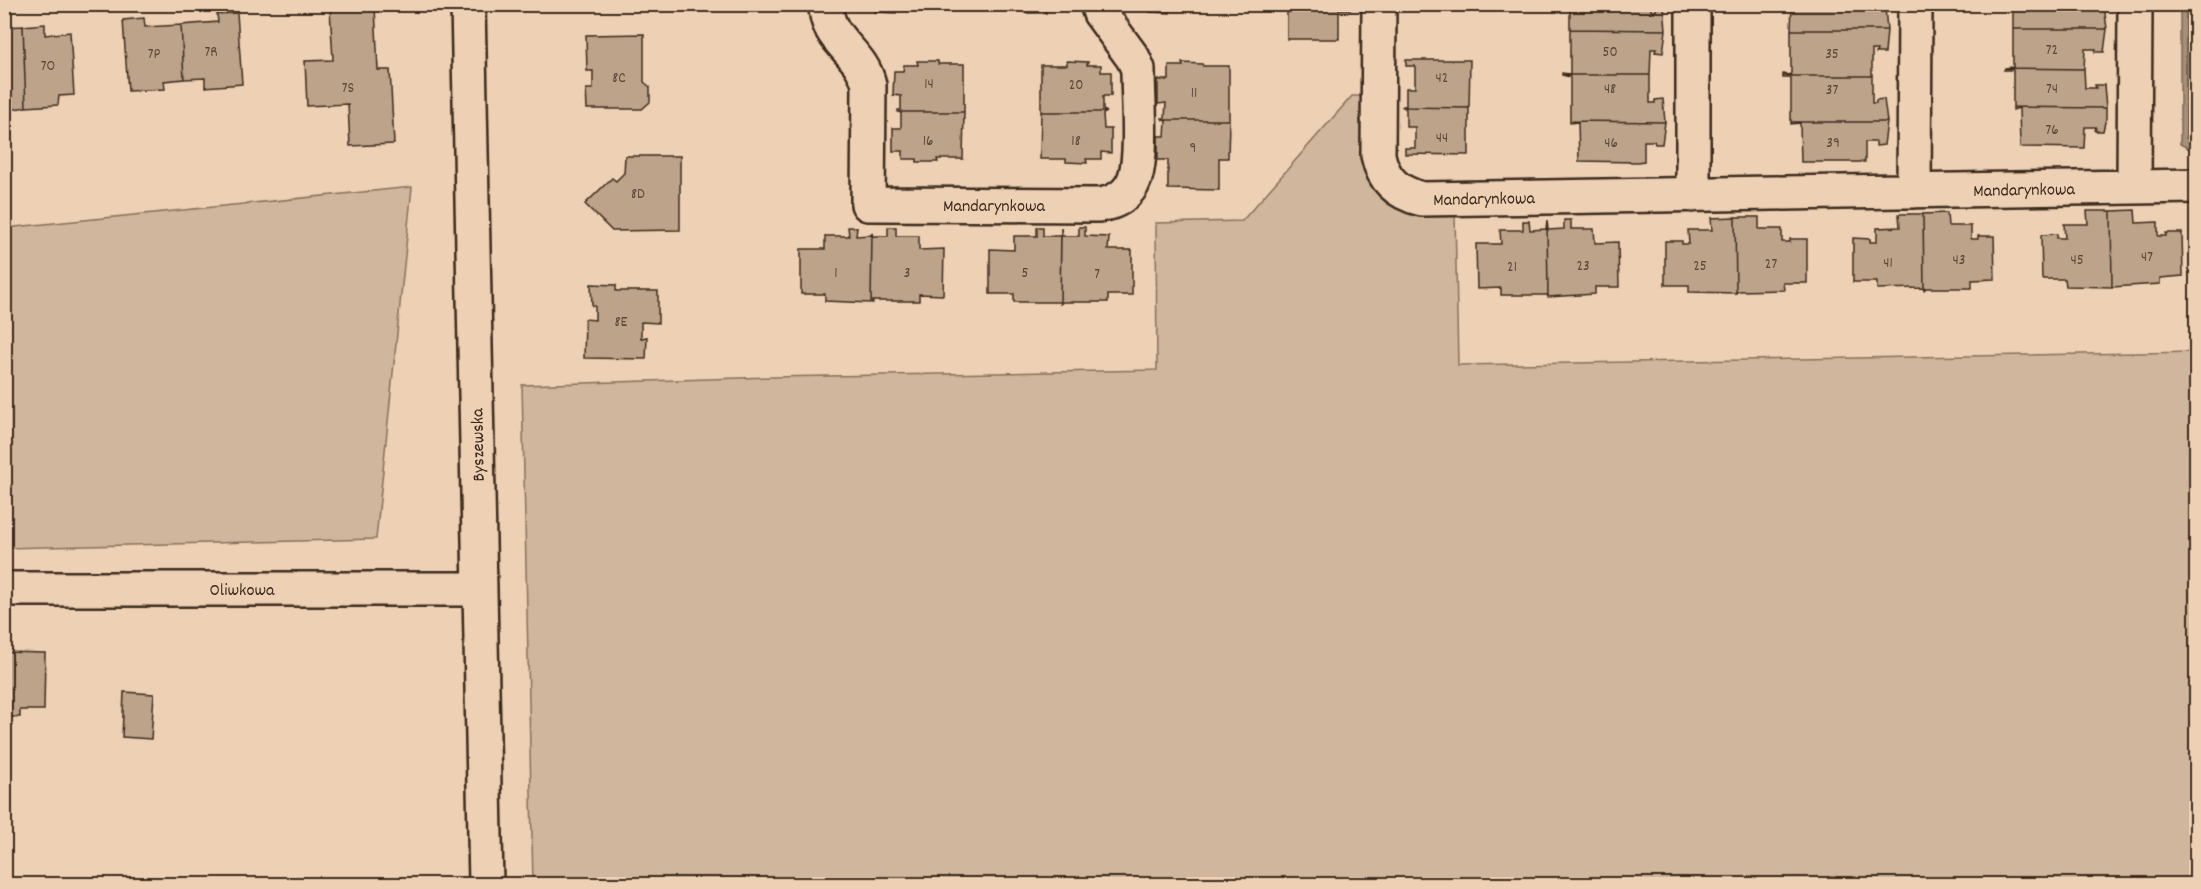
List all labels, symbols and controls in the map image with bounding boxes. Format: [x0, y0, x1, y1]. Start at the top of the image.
house number: 72 [2046, 40, 2058, 62]
house number: 7R [204, 42, 218, 64]
house number: 50 [1602, 42, 1618, 64]
house number: 7P [148, 44, 160, 66]
house number: 35 [1825, 44, 1839, 66]
house number: 7O [41, 56, 55, 78]
house number: 8C [612, 68, 626, 90]
house number: 42 [1436, 68, 1448, 90]
house number: 14 [924, 74, 934, 96]
house number: 20 [1069, 75, 1083, 97]
house number: 7S [342, 78, 354, 100]
house number: 48 [1604, 79, 1616, 101]
house number: 74 [2046, 79, 2058, 101]
house number: 37 [1826, 80, 1838, 102]
house number: 11 [1191, 83, 1197, 105]
house number: 76 [2045, 120, 2059, 142]
house number: 44 [1436, 128, 1448, 150]
house number: 16 [923, 131, 933, 153]
house number: 18 [1071, 131, 1081, 153]
house number: 46 [1604, 133, 1618, 155]
house number: 39 [1826, 133, 1840, 155]
house number: 9 [1190, 138, 1196, 160]
street label: Mandarynkowa [1973, 178, 2076, 205]
house number: 8D [631, 184, 645, 206]
street label: Mandarynkowa [1433, 187, 1536, 214]
street label: Mandarynkowa [943, 195, 1046, 220]
house number: 47 [2141, 247, 2153, 269]
house number: 43 [1953, 250, 1965, 272]
house number: 45 [2070, 250, 2084, 272]
house number: 41 [1883, 253, 1893, 275]
house number: 27 [1765, 254, 1777, 276]
house number: 23 [1576, 256, 1590, 278]
house number: 25 [1693, 256, 1707, 278]
house number: 21 [1507, 257, 1517, 279]
house number: 1 [834, 263, 838, 285]
house number: 3 [904, 263, 910, 285]
house number: 5 [1022, 263, 1029, 285]
house number: 7 [1094, 264, 1100, 286]
house number: 8E [615, 312, 628, 334]
street label: Byszewska [466, 408, 493, 482]
street label: Oliwkowa [210, 579, 275, 604]

